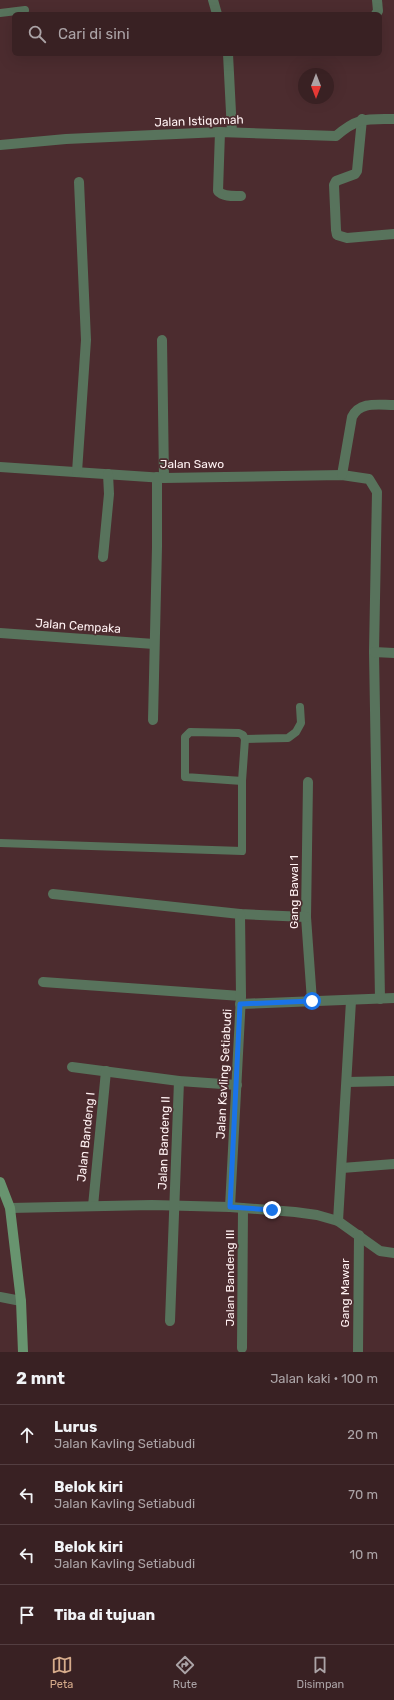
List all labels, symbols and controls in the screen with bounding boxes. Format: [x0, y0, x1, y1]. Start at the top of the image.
search box [12, 12, 382, 56]
icon: search [26, 23, 48, 45]
text: Cari di sini [58, 25, 130, 43]
north arrow [298, 68, 334, 104]
street label: Jalan Istiqomah [154, 112, 244, 130]
street label: Jalan Sawo [160, 457, 224, 471]
street label: Jalan Cempaka [35, 616, 121, 636]
street label: Gang Bawal 1 [287, 855, 301, 929]
route start [303, 992, 321, 1010]
street label: Jalan Kavling Setiabudi [214, 1009, 234, 1139]
street label: Jalan Bandeng I [74, 1091, 98, 1183]
street label: Jalan Bandeng II [155, 1096, 173, 1190]
route end [263, 1201, 281, 1219]
street label: Jalan Bandeng III [223, 1230, 237, 1326]
street label: Gang Mawar [338, 1258, 352, 1327]
text: 2 mnt [16, 1368, 65, 1388]
text: Jalan kaki · 100 m [270, 1371, 378, 1386]
text: Lurus [54, 1418, 97, 1436]
icon: ahead [16, 1424, 38, 1446]
text: 20 m [347, 1427, 378, 1442]
text: Jalan Kavling Setiabudi [54, 1436, 195, 1451]
text: Belok kiri [54, 1478, 123, 1496]
icon: left [16, 1484, 38, 1506]
text: 70 m [348, 1487, 378, 1502]
text: Jalan Kavling Setiabudi [54, 1496, 195, 1511]
text: Belok kiri [54, 1538, 123, 1556]
icon: left [16, 1544, 38, 1566]
text: 10 m [349, 1547, 378, 1562]
text: Jalan Kavling Setiabudi [54, 1556, 195, 1571]
icon: arrive [16, 1604, 38, 1626]
text: Tiba di tujuan [54, 1606, 155, 1624]
tab: Peta [50, 1654, 73, 1691]
tab: Rute [173, 1654, 197, 1691]
tab: Disimpan [297, 1654, 344, 1691]

